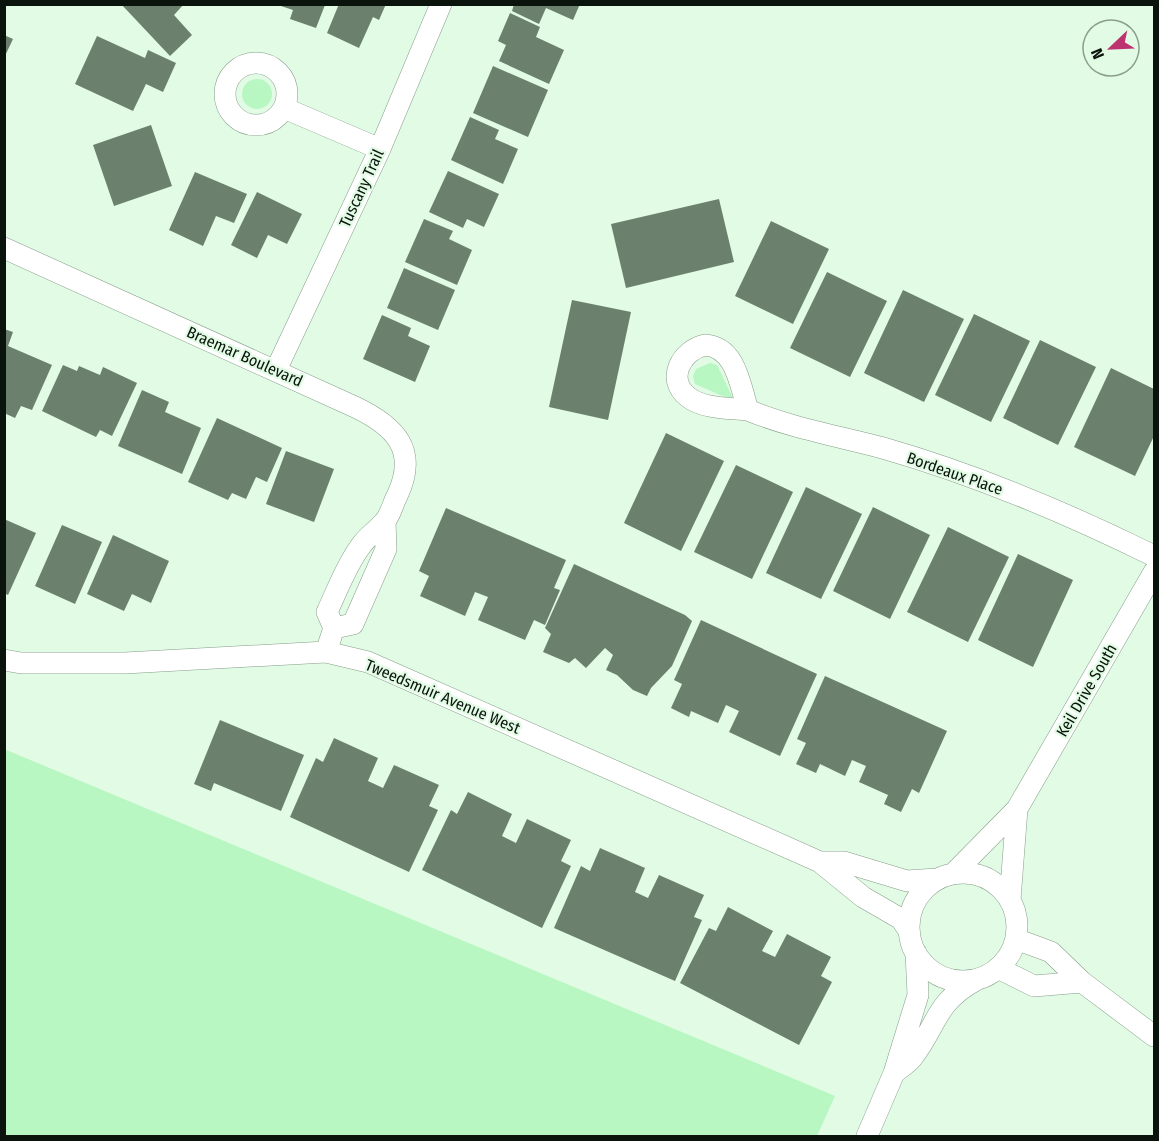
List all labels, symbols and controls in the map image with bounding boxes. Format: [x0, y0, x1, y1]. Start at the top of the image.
north arrow [1081, 18, 1141, 78]
text: N [1087, 46, 1108, 62]
street label: Tuscany Trail [335, 146, 388, 230]
street label: Braemar Boulevard [184, 322, 306, 391]
street label: Bordeaux Place [904, 448, 1005, 499]
street label: Keil Drive South [1052, 640, 1121, 740]
street label: Tweedsmuir Avenue West [363, 655, 524, 738]

